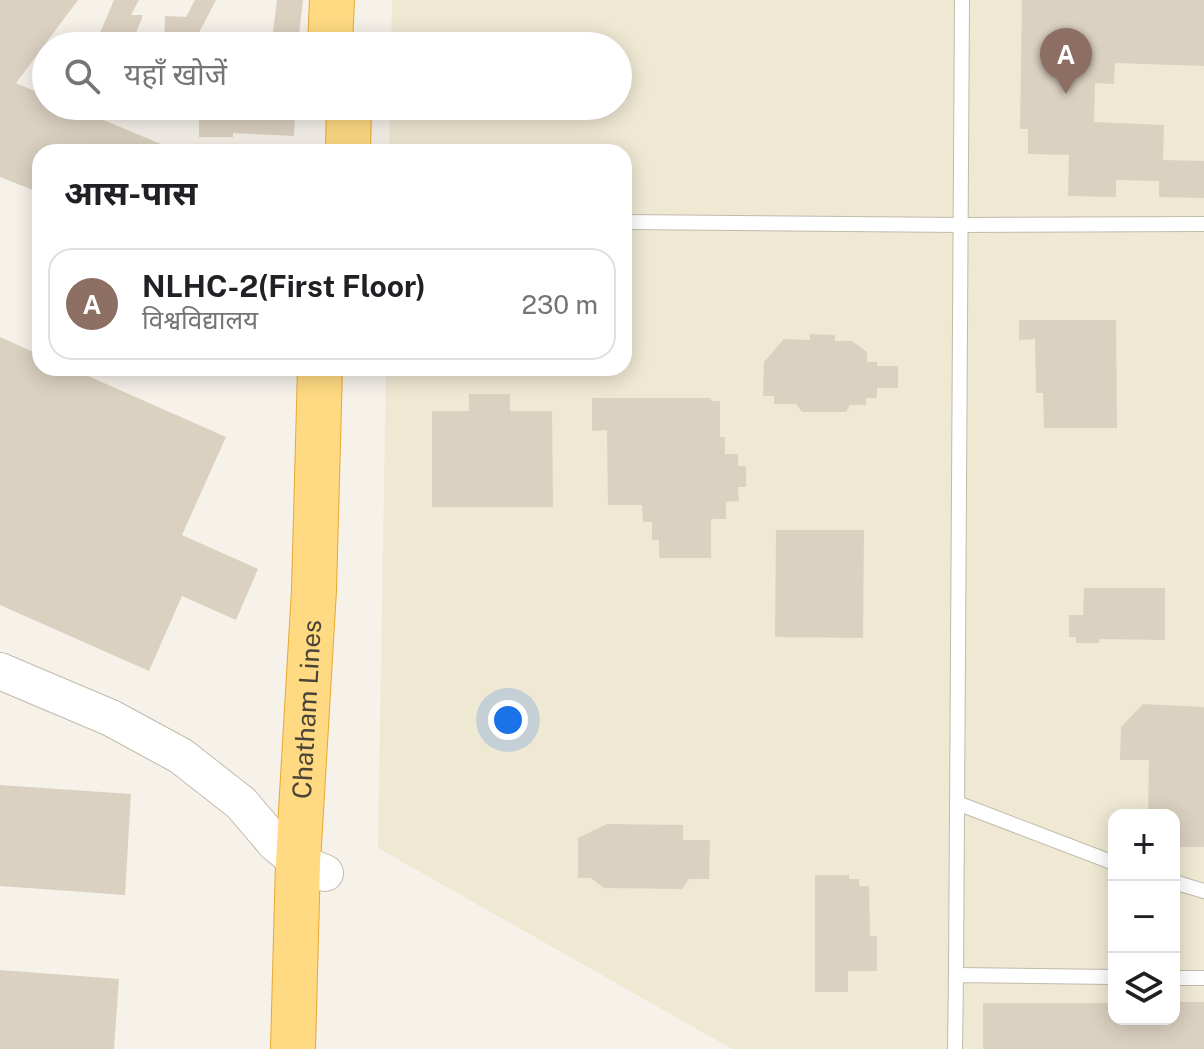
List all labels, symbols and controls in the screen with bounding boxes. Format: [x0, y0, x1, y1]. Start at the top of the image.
pin: A [1040, 28, 1092, 94]
search box [32, 32, 632, 120]
icon: search [60, 54, 104, 98]
text: यहाँ खोजें [124, 56, 227, 92]
text: आस-पास [64, 173, 197, 213]
text: NLHC-2(First Floor) [142, 268, 426, 304]
text: A [83, 289, 101, 320]
text: 230 m [522, 289, 598, 320]
text: विश्वविद्यालय [142, 304, 258, 335]
street label: Chatham Lines [286, 619, 327, 800]
your location [488, 700, 528, 740]
map controls [1108, 809, 1180, 1025]
button: + [1108, 809, 1180, 881]
button: − [1108, 881, 1180, 953]
button: layers [1108, 953, 1180, 1025]

